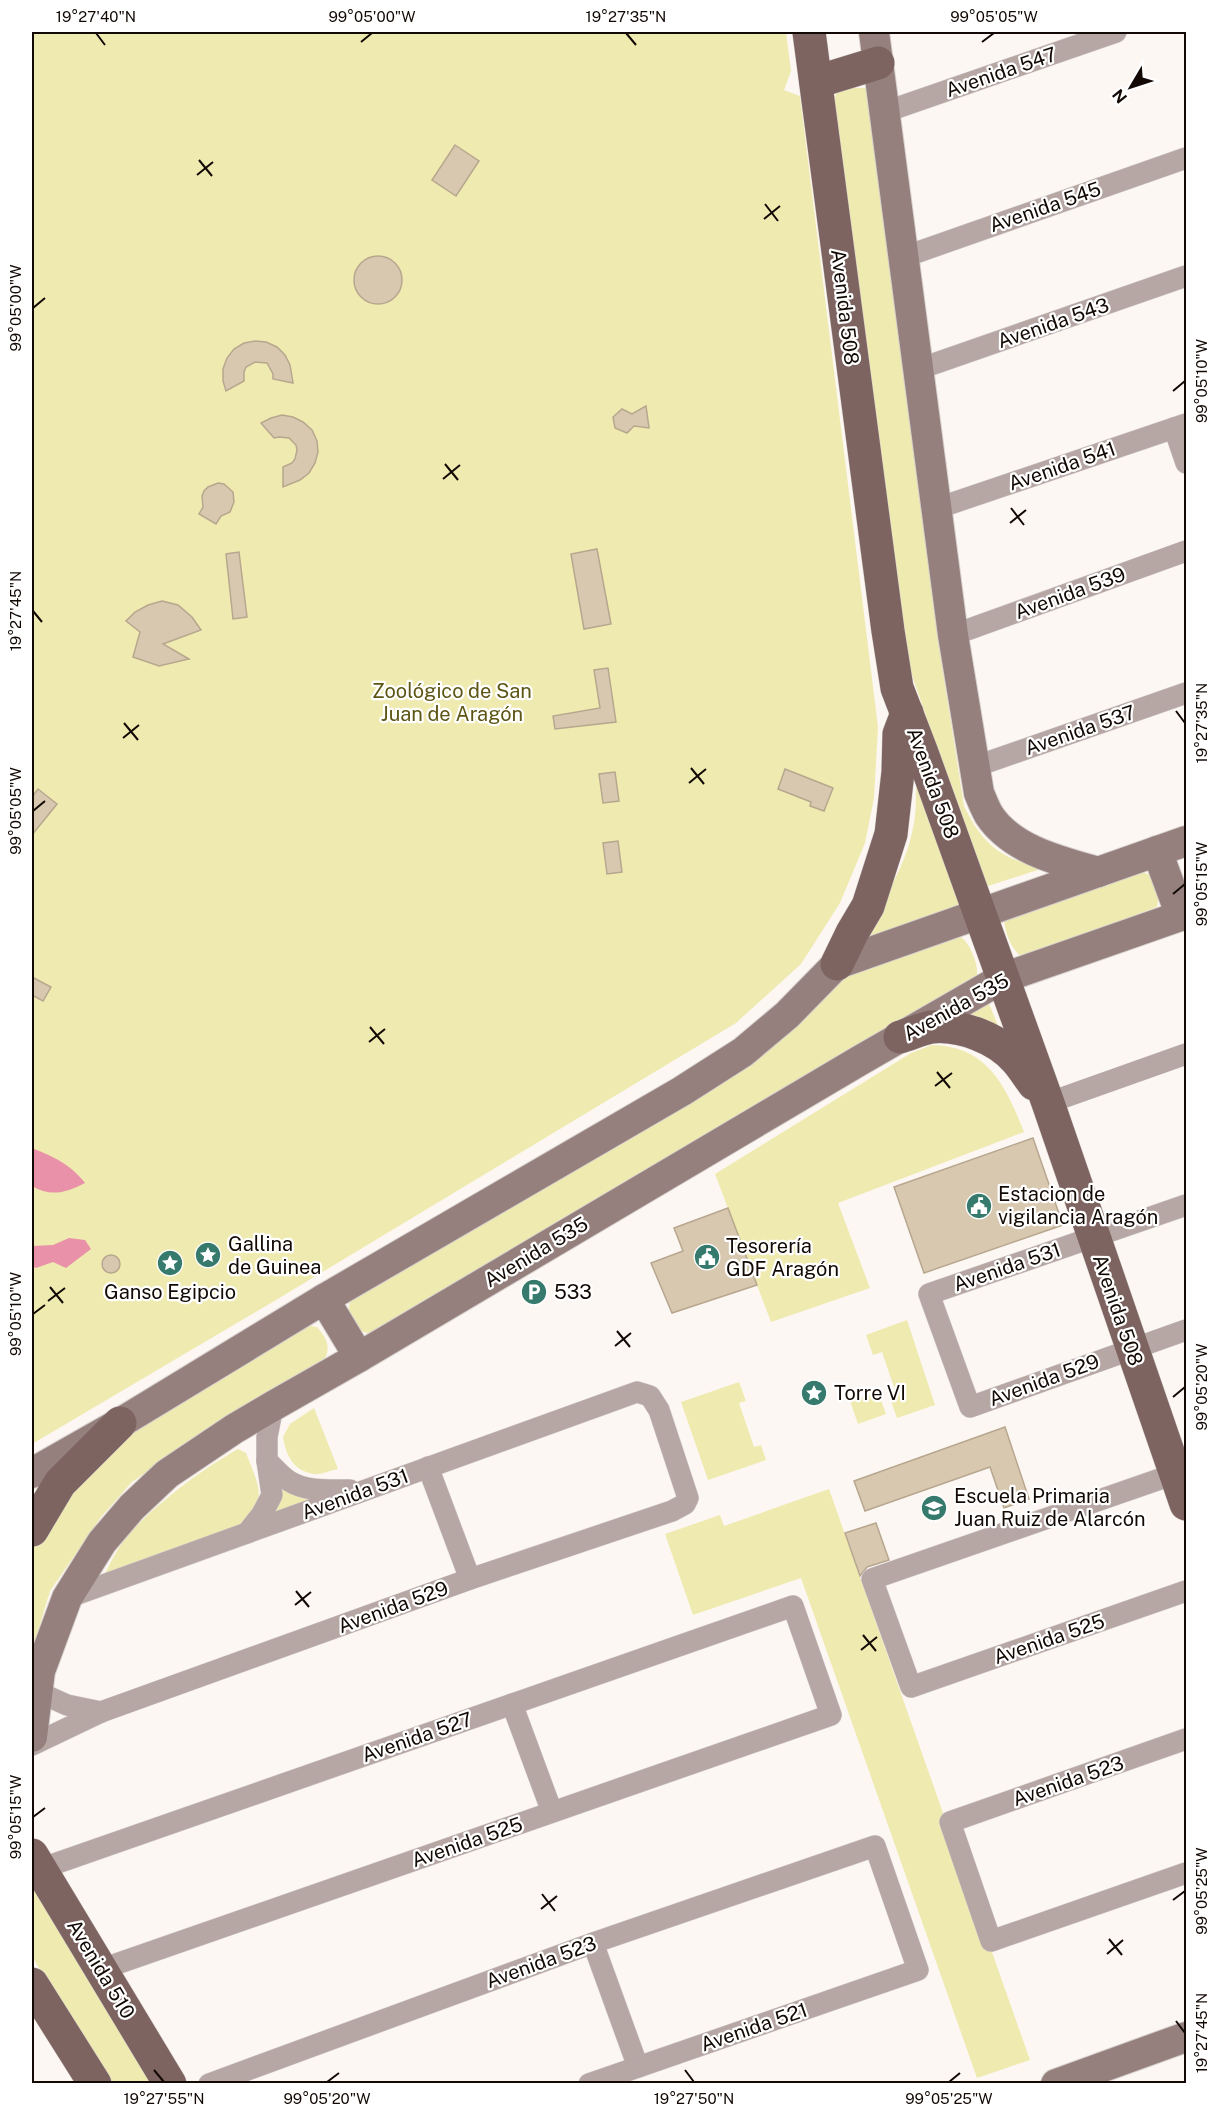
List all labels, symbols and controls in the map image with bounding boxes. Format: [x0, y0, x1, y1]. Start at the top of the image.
text: 19°27'40"N [56, 8, 136, 25]
text: 99°05'00"W [328, 8, 416, 25]
text: 19°27'35"N [586, 8, 666, 25]
text: 99°05'05"W [950, 8, 1038, 25]
street label: Avenida 547 [942, 42, 1060, 102]
north arrow [1101, 57, 1161, 117]
text: N [1108, 85, 1131, 107]
street label: Avenida 545 [986, 177, 1104, 237]
street label: Avenida 508 [826, 248, 864, 366]
text: 99°05'00"W [7, 264, 24, 352]
street label: Avenida 543 [994, 293, 1112, 353]
text: 99°05'10"W [1193, 339, 1210, 423]
street label: Avenida 541 [1005, 436, 1119, 496]
street label: Avenida 539 [1011, 562, 1129, 624]
text: 19°27'45"N [7, 571, 24, 651]
park label: Zoológico de San Juan de Aragón [372, 679, 532, 726]
text: 19°27'35"N [1193, 683, 1210, 763]
street label: Avenida 537 [1021, 700, 1139, 760]
street label: Avenida 508 [902, 724, 964, 842]
text: 99°05'05"W [7, 767, 24, 855]
text: 99°05'15"W [1193, 842, 1210, 926]
street label: Avenida 535 [899, 968, 1013, 1046]
place label: Estacion de vigilancia Aragón [998, 1182, 1158, 1229]
public building icon: Estacion de vigilancia Aragón [964, 1191, 994, 1221]
street label: Avenida 535 [480, 1212, 592, 1292]
place label: Gallina de Guinea [228, 1232, 321, 1279]
place label: Tesorería GDF Aragón [726, 1234, 839, 1281]
street label: Avenida 531 [950, 1237, 1064, 1297]
place icon: Gallina de Guinea [193, 1240, 223, 1270]
public building icon: Tesorería GDF Aragón [692, 1242, 722, 1272]
place icon: Ganso Egipcio [155, 1248, 185, 1278]
street label: Avenida 508 [1088, 1251, 1148, 1369]
text: 99°05'10"W [7, 1272, 24, 1356]
parking icon: 533 [519, 1277, 549, 1307]
place label: Ganso Egipcio [104, 1280, 236, 1304]
place label: 533 [554, 1280, 592, 1304]
text: 99°05'20"W [1193, 1344, 1210, 1430]
street label: Avenida 529 [985, 1349, 1103, 1411]
place icon: Torre VI [799, 1378, 829, 1408]
place label: Torre VI [834, 1381, 906, 1405]
street label: Avenida 531 [298, 1464, 412, 1524]
place label: Escuela Primaria Juan Ruiz de Alarcón [954, 1484, 1146, 1531]
school or university icon: Escuela Primaria Juan Ruiz de Alarcón [919, 1493, 949, 1523]
street label: Avenida 529 [334, 1576, 452, 1638]
street label: Avenida 525 [990, 1609, 1108, 1669]
street label: Avenida 527 [359, 1707, 475, 1767]
street label: Avenida 523 [1009, 1751, 1127, 1811]
text: 99°05'15"W [7, 1775, 24, 1859]
street label: Avenida 525 [408, 1812, 526, 1872]
text: 99°05'25"W [1193, 1847, 1210, 1935]
street label: Avenida 510 [62, 1915, 140, 2023]
street label: Avenida 523 [482, 1931, 600, 1993]
text: 19°27'45"N [1193, 1993, 1210, 2073]
street label: Avenida 521 [697, 1998, 811, 2056]
text: 19°27'55"N [124, 2090, 205, 2107]
text: 99°05'20"W [284, 2090, 370, 2107]
text: 19°27'50"N [654, 2090, 734, 2107]
text: 99°05'25"W [905, 2090, 993, 2107]

